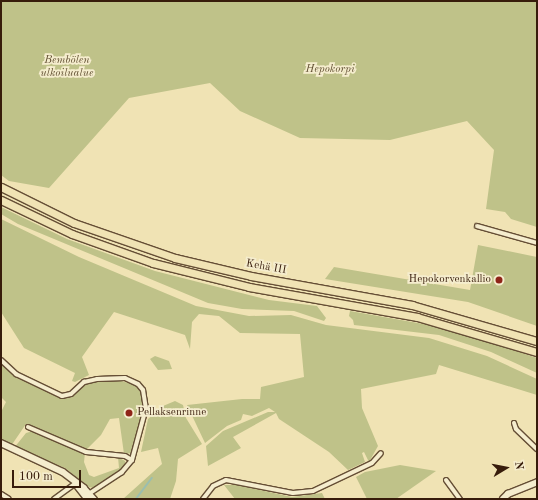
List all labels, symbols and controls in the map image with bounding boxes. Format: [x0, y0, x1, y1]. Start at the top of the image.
park label: Bembölen ulkoilualue [41, 55, 93, 81]
park label: Hepokorpi [305, 63, 355, 77]
street label: Kehä III [245, 258, 287, 278]
place label: Hepokorvenkallio [409, 273, 491, 287]
marker: Hepokorvenkallio [494, 275, 504, 285]
place label: Pellaksenrinne [137, 406, 206, 420]
marker: Pellaksenrinne [124, 408, 134, 418]
north arrow [486, 448, 526, 488]
text: N [512, 461, 524, 471]
scale bar [14, 462, 83, 488]
text: 100 m [19, 471, 53, 483]

